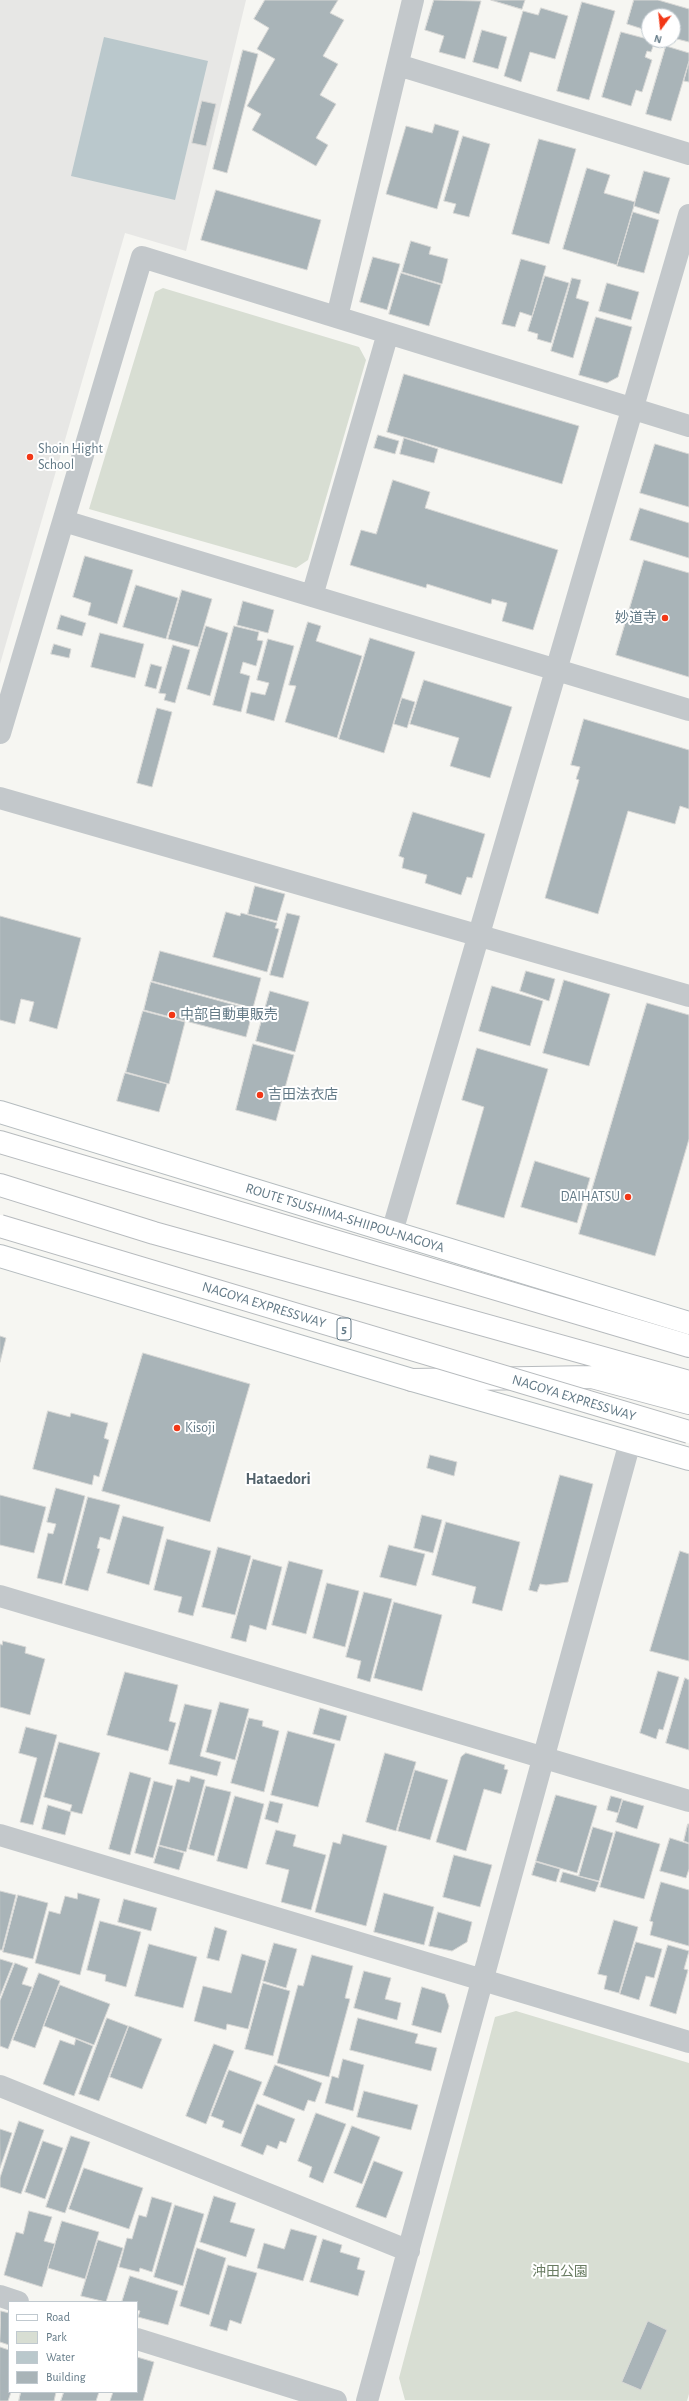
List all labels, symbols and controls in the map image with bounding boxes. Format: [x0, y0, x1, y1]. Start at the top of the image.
north arrow [641, 8, 681, 48]
text: N [653, 33, 663, 45]
place label: Shoin Hight School [38, 441, 103, 474]
marker: Shoin Hight School [25, 452, 35, 462]
place label: 妙道寺 [615, 610, 657, 626]
marker: 妙道寺 [660, 613, 670, 623]
place label: 中部自動車販売 [180, 1007, 278, 1023]
marker: 中部自動車販売 [167, 1010, 177, 1020]
place label: 吉田法衣店 [268, 1087, 338, 1103]
marker: 吉田法衣店 [255, 1090, 265, 1100]
street label: ROUTE TSUSHIMA-SHIIPOU-NAGOYA [244, 1180, 446, 1256]
place label: DAIHATSU [560, 1189, 620, 1205]
marker: DAIHATSU [623, 1192, 633, 1202]
street label: NAGOYA EXPRESSWAY [200, 1278, 328, 1332]
road number: 5 [337, 1318, 351, 1340]
street label: NAGOYA EXPRESSWAY [510, 1371, 638, 1425]
place label: Kisoji [185, 1420, 215, 1436]
marker: Kisoji [172, 1423, 182, 1433]
district label: Hataedori [245, 1469, 311, 1489]
park label: 沖田公園 [532, 2264, 588, 2280]
legend [8, 2301, 138, 2393]
text: Road [46, 2311, 70, 2323]
text: Park [46, 2331, 67, 2343]
text: Water [46, 2351, 75, 2363]
text: Building [46, 2371, 86, 2383]

